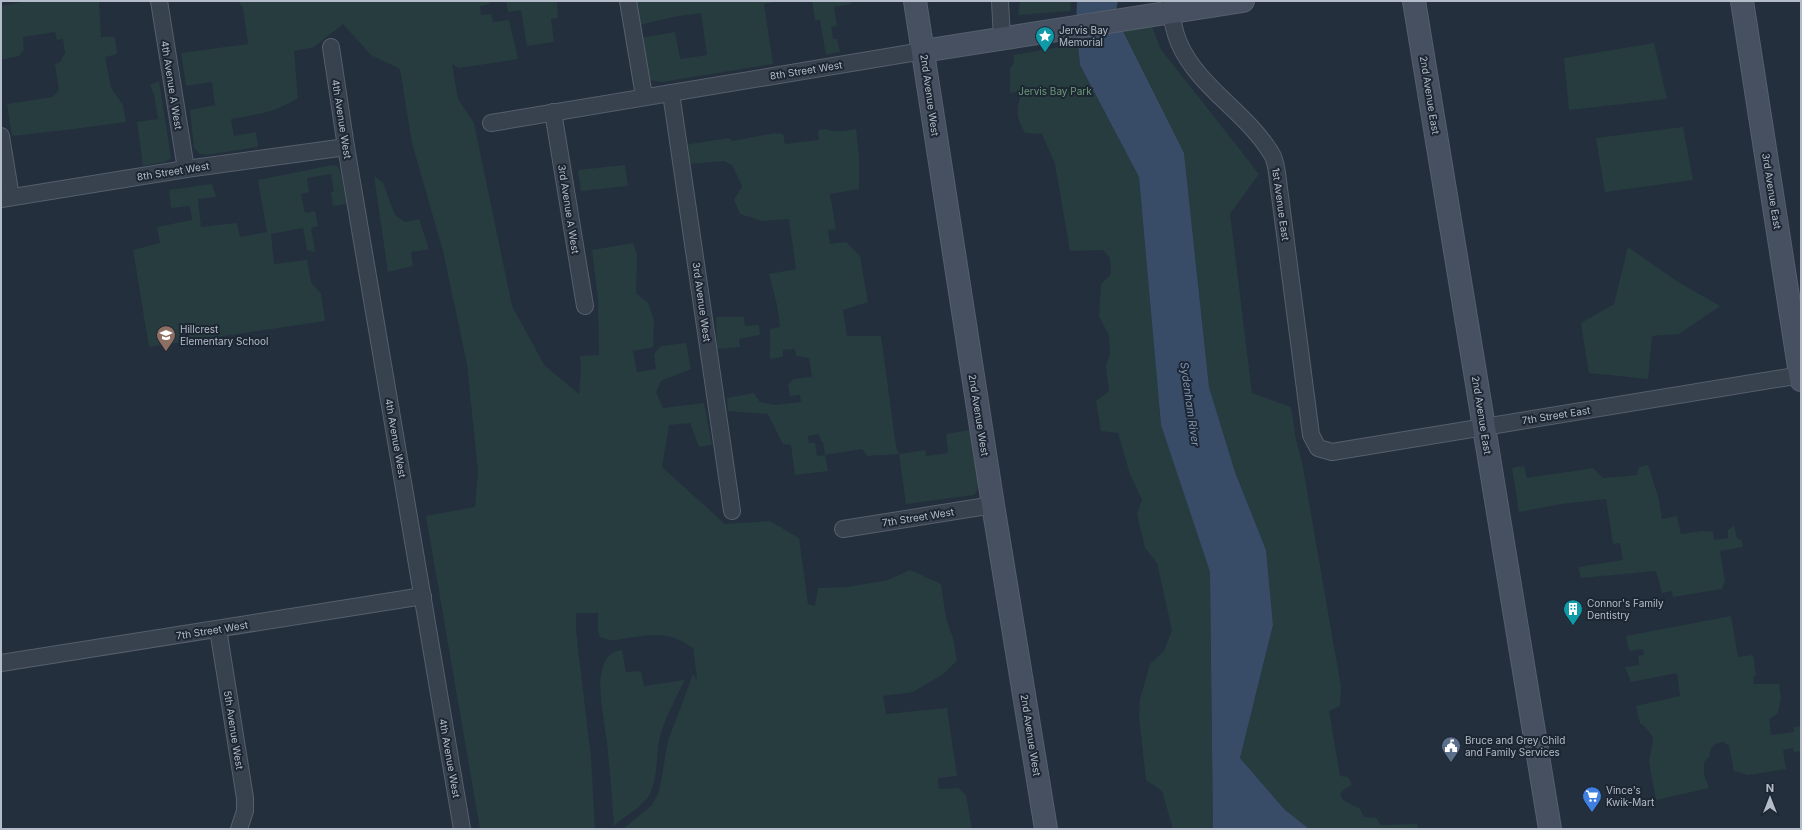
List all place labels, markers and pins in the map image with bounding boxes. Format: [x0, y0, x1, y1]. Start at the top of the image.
place label: Jervis Bay Memorial [1059, 24, 1109, 48]
place icon: Jervis Bay Memorial [1034, 25, 1056, 53]
place label: Hillcrest Elementary School [180, 323, 269, 347]
school or university icon: Hillcrest Elementary School [155, 324, 177, 352]
place label: Connor's Family Dentistry [1587, 597, 1664, 621]
building icon: Connor's Family Dentistry [1562, 598, 1584, 626]
place label: Bruce and Grey Child and Family Services [1465, 734, 1565, 758]
public building icon: Bruce and Grey Child and Family Services [1440, 735, 1462, 763]
place label: Vince's Kwik-Mart [1606, 784, 1655, 808]
supermarket icon: Vince's Kwik-Mart [1581, 785, 1603, 813]

